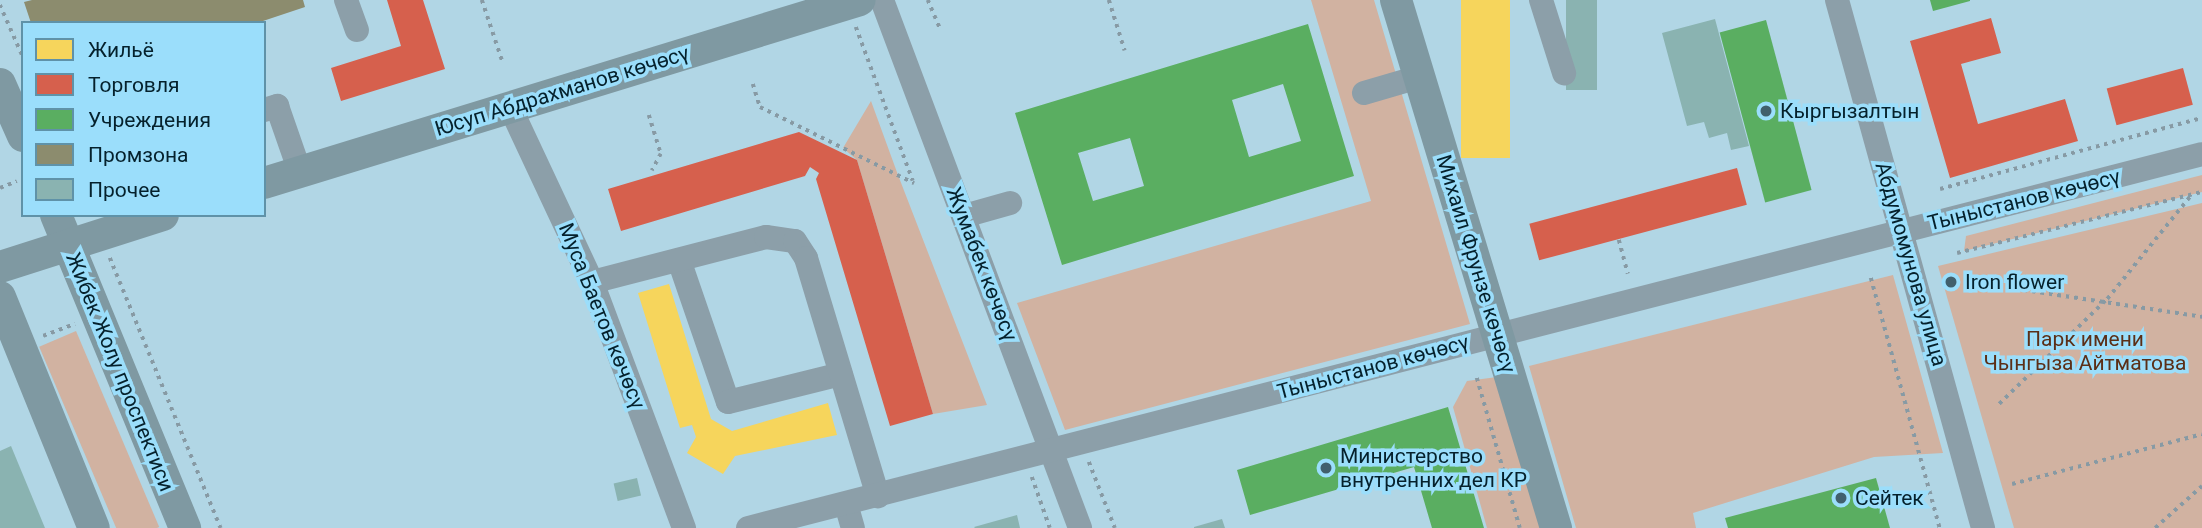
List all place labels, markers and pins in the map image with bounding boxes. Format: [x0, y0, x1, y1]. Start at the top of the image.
place label: Кыргызалтын [1780, 98, 1919, 124]
marker: Кыргызалтын [1758, 103, 1774, 119]
place label: Iron flower [1965, 269, 2064, 295]
marker: Iron flower [1943, 274, 1959, 290]
place label: Министерство внутренних дел КР [1340, 443, 1527, 493]
marker: Министерство внутренних дел КР [1318, 460, 1334, 476]
place label: Сейтек [1855, 485, 1924, 511]
marker: Сейтек [1833, 490, 1849, 506]

